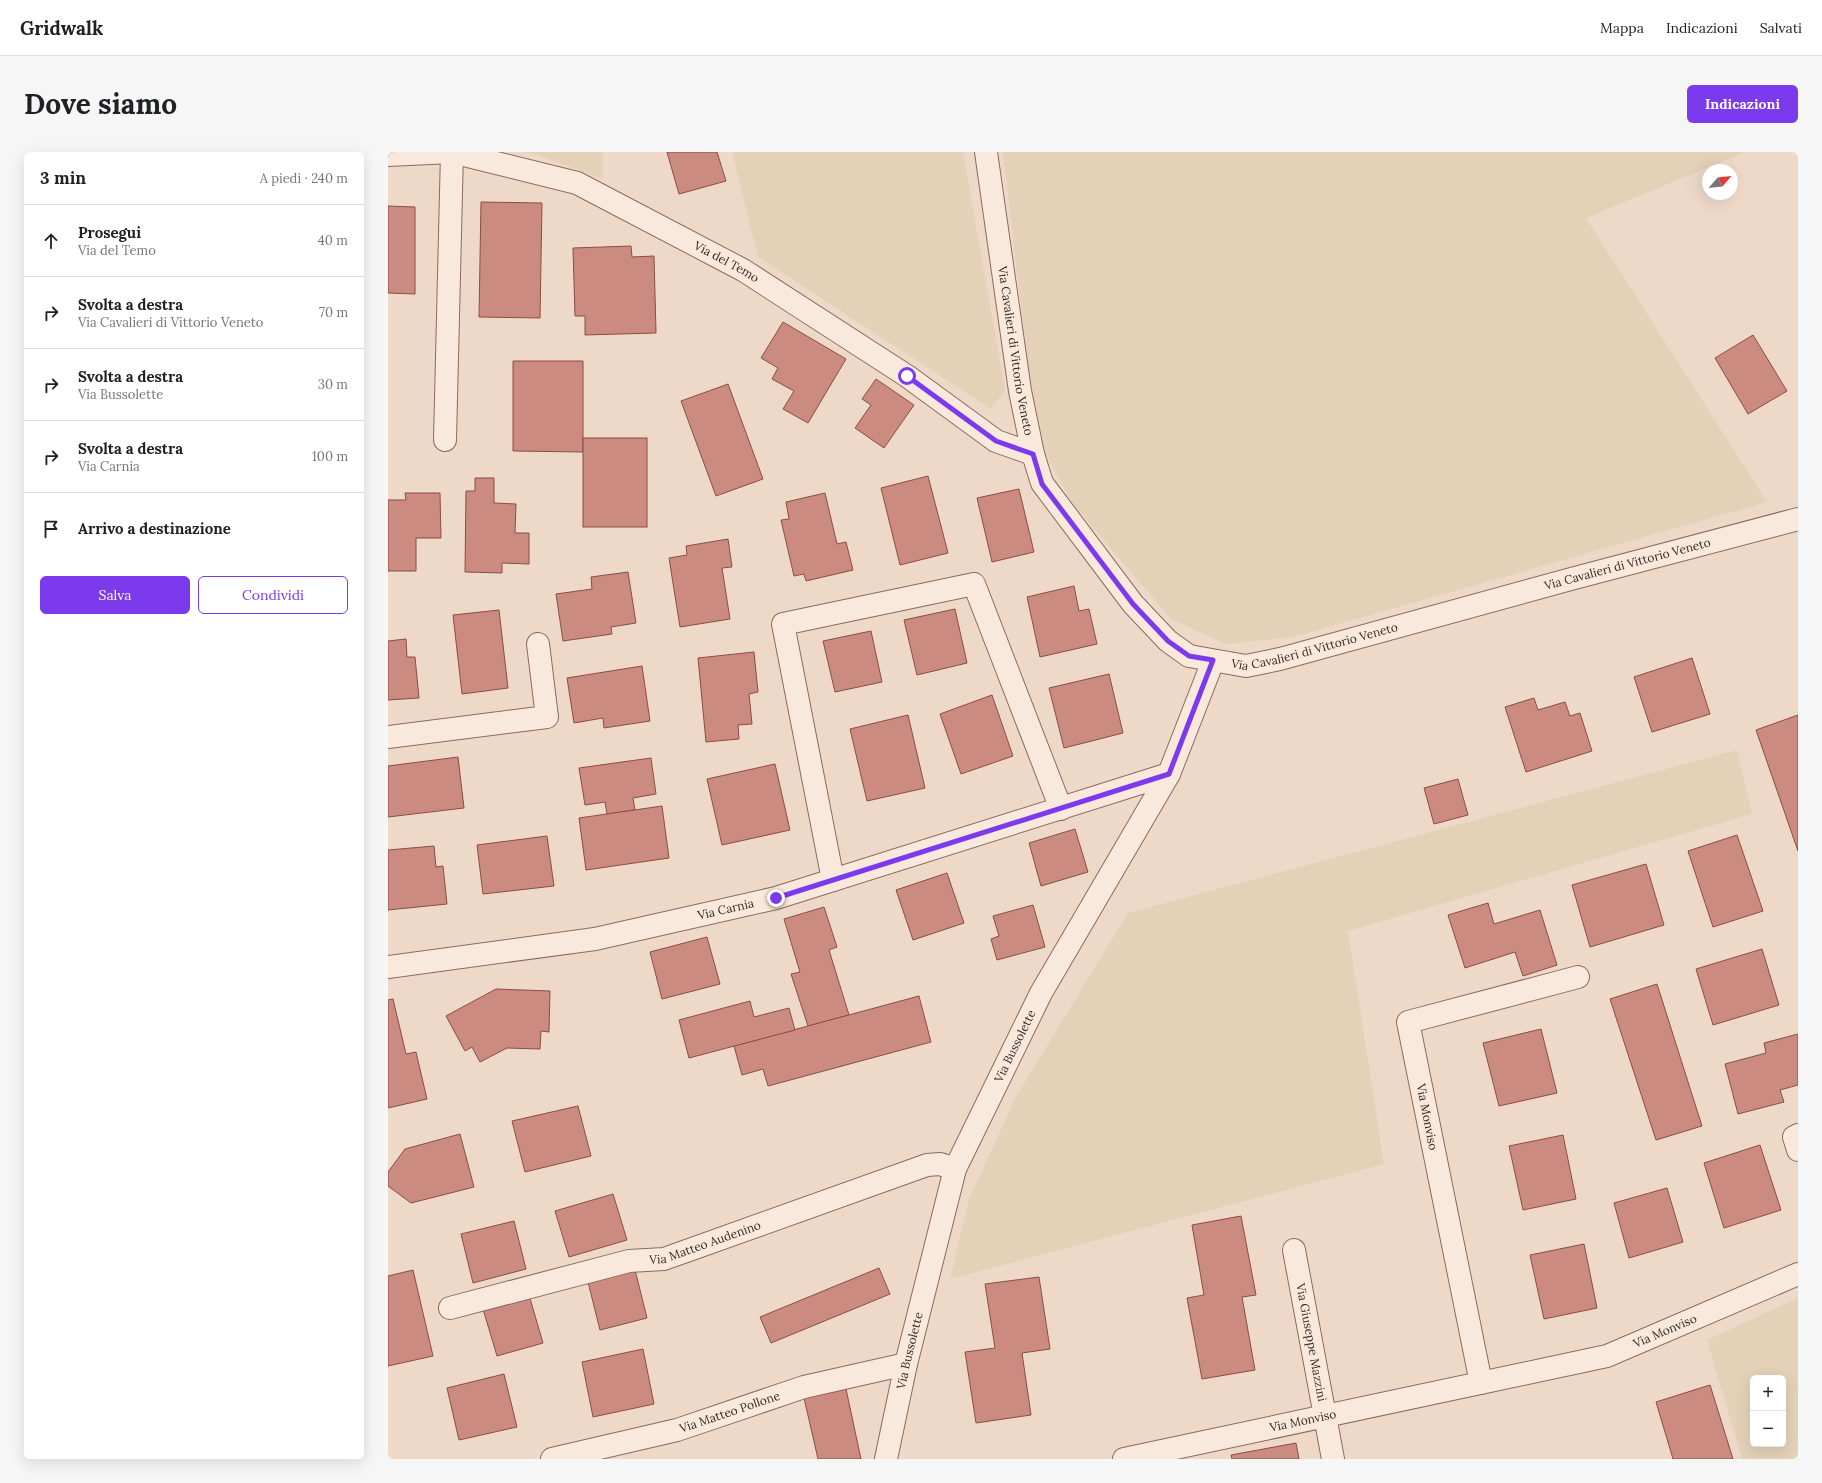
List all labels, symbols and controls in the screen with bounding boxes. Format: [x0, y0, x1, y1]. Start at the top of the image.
text: Gridwalk [20, 16, 103, 40]
text: Mappa [1600, 19, 1644, 37]
text: Indicazioni [1666, 19, 1738, 37]
text: Salvati [1760, 19, 1802, 37]
button: Indicazioni [1687, 85, 1798, 123]
text: Dove siamo [24, 86, 177, 122]
north arrow [1702, 164, 1738, 200]
text: 3 min [40, 167, 86, 189]
text: A piedi · 240 m [260, 170, 348, 187]
text: Prosegui [78, 223, 141, 242]
icon: ahead [40, 230, 62, 252]
text: 40 m [318, 232, 348, 249]
street label: Via del Temo [691, 237, 762, 285]
text: Via del Temo [78, 242, 156, 259]
street label: Via Cavalieri di Vittorio Veneto [995, 264, 1037, 437]
text: Svolta a destra [78, 295, 183, 314]
icon: right [40, 302, 62, 324]
text: 70 m [319, 304, 348, 321]
text: Via Cavalieri di Vittorio Veneto [78, 314, 263, 331]
text: Svolta a destra [78, 367, 183, 386]
route start [898, 367, 916, 385]
icon: right [40, 374, 62, 396]
text: 30 m [318, 376, 348, 393]
text: Via Bussolette [78, 386, 163, 403]
text: Svolta a destra [78, 439, 183, 458]
icon: right [40, 446, 62, 468]
text: 100 m [312, 448, 348, 465]
text: Via Carnia [78, 458, 140, 475]
icon: arrive [40, 518, 62, 540]
text: Arrivo a destinazione [78, 519, 231, 538]
street label: Via Cavalieri di Vittorio Veneto [1542, 534, 1712, 593]
button: Salva [40, 576, 190, 614]
button: Condividi [198, 576, 348, 614]
street label: Via Cavalieri di Vittorio Veneto [1229, 619, 1399, 673]
route end [767, 889, 785, 907]
street label: Via Carnia [695, 895, 755, 923]
street label: Via Bussolette [990, 1007, 1039, 1085]
street label: Via Monviso [1414, 1081, 1441, 1151]
street label: Via Matteo Audenino [648, 1217, 763, 1267]
street label: Via Giuseppe Mazzini [1293, 1281, 1330, 1403]
street label: Via Bussolette [893, 1310, 926, 1391]
street label: Via Monviso [1630, 1310, 1699, 1351]
map controls [1750, 1375, 1786, 1447]
button: + [1750, 1375, 1786, 1411]
street label: Via Matteo Pollone [676, 1388, 782, 1436]
street label: Via Monviso [1267, 1406, 1337, 1435]
button: − [1750, 1411, 1786, 1447]

